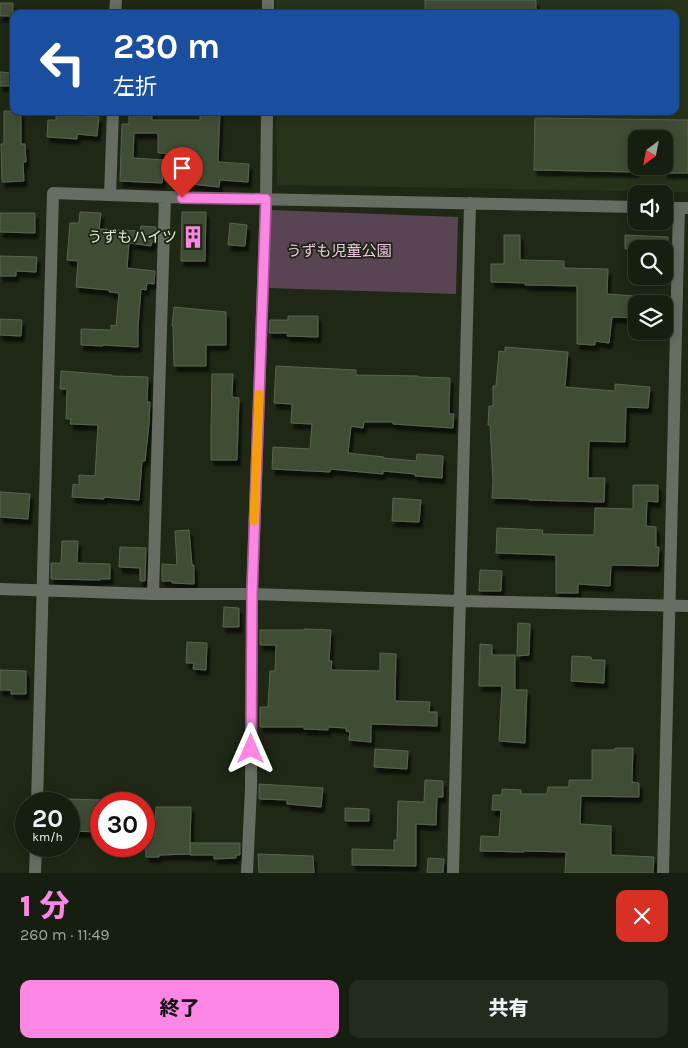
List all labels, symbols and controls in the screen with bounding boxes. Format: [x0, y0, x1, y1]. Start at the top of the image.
text: 230 m [113, 26, 220, 67]
icon: left [30, 30, 95, 95]
text: 左折 [113, 74, 157, 100]
north arrow [628, 130, 672, 175]
map controls [628, 130, 673, 340]
pin [161, 147, 203, 198]
icon: arrive [168, 154, 196, 182]
button: sound [628, 185, 673, 230]
building icon: うずもハイツ [180, 224, 206, 250]
place label: うずもハイツ [87, 228, 177, 246]
button: search [628, 240, 673, 285]
park label: うずも児童公園 [286, 242, 392, 260]
button: layers [628, 295, 673, 340]
position arrow [224, 722, 276, 774]
speed limit sign: 30 [90, 792, 155, 857]
text: 20 [32, 804, 63, 833]
text: km/h [32, 830, 63, 844]
text: 1 分 [20, 888, 70, 924]
button: close [616, 890, 668, 942]
text: 260 m · 11:49 [20, 925, 110, 944]
button: 終了 [20, 980, 339, 1038]
button: 共有 [349, 980, 668, 1038]

